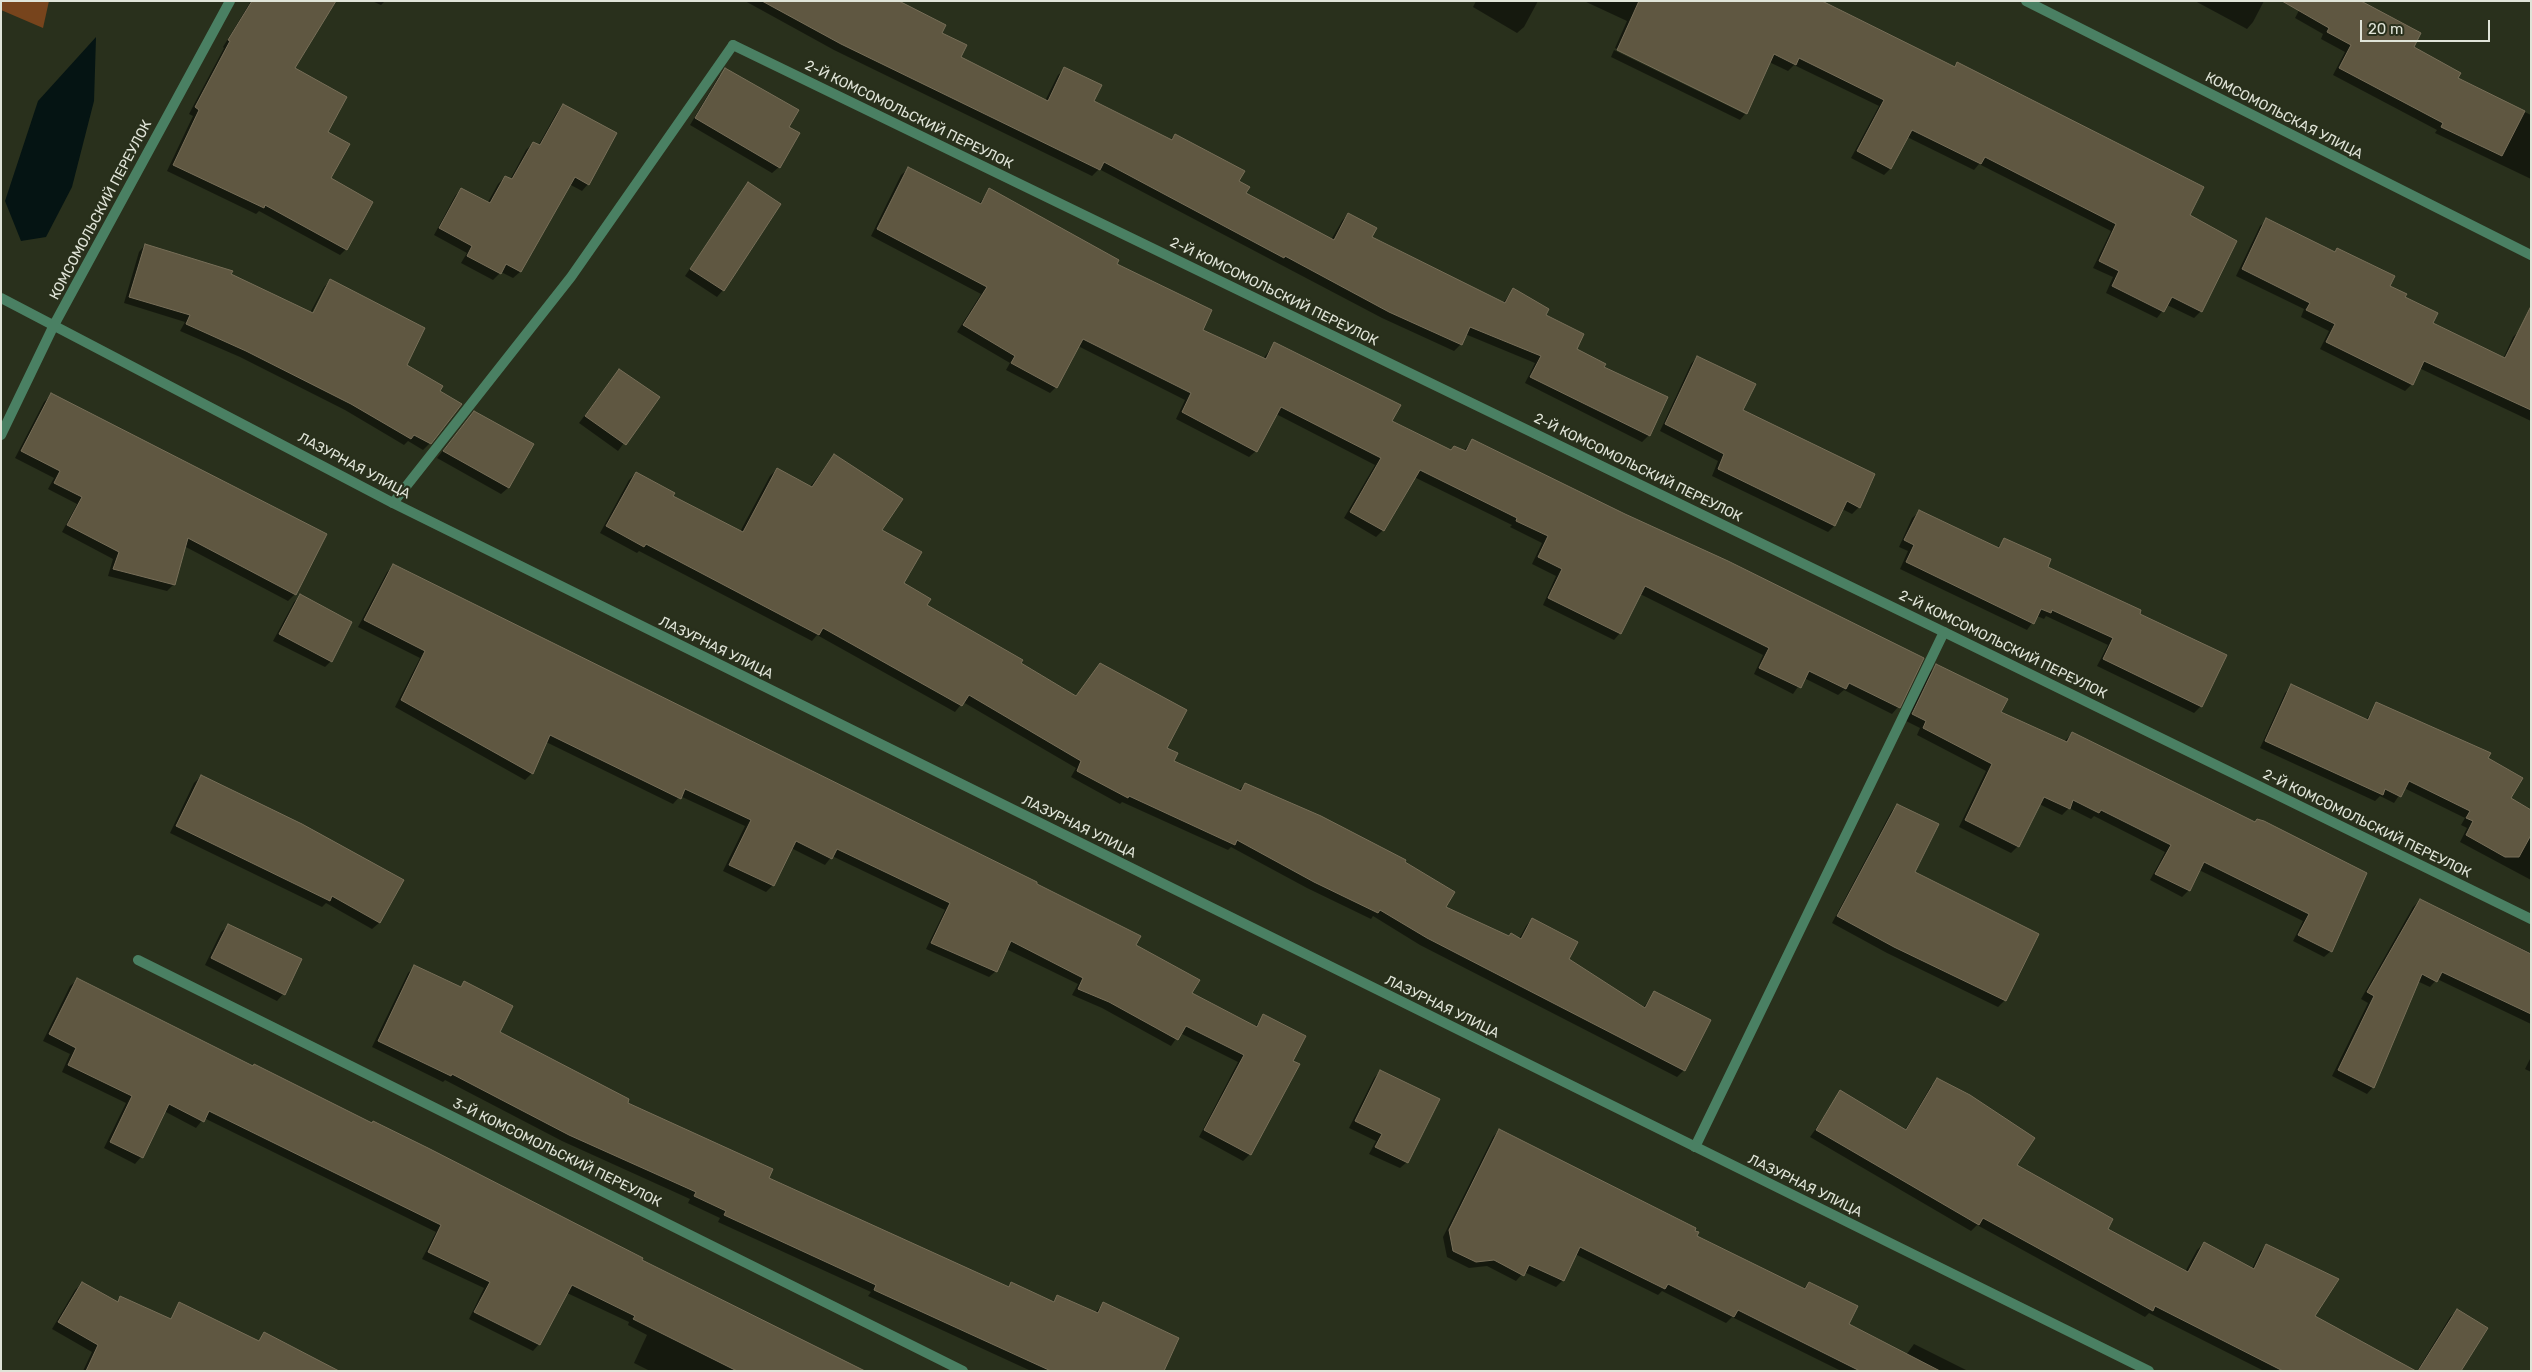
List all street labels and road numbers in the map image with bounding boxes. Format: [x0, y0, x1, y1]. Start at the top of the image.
street label: 2-Й КОМСОМОЛЬСКИЙ ПЕРЕУЛОК [802, 57, 1016, 173]
street label: КОМСОМОЛЬСКАЯ УЛИЦА [2202, 69, 2366, 163]
street label: КОМСОМОЛЬСКИЙ ПЕРЕУЛОК [46, 117, 156, 303]
street label: 2-Й КОМСОМОЛЬСКИЙ ПЕРЕУЛОК [1167, 234, 1381, 350]
street label: 2-Й КОМСОМОЛЬСКИЙ ПЕРЕУЛОК [1531, 410, 1745, 526]
street label: ЛАЗУРНАЯ УЛИЦА [295, 429, 413, 503]
street label: 2-Й КОМСОМОЛЬСКИЙ ПЕРЕУЛОК [1896, 587, 2110, 703]
street label: ЛАЗУРНАЯ УЛИЦА [656, 613, 776, 683]
street label: 2-Й КОМСОМОЛЬСКИЙ ПЕРЕУЛОК [2260, 766, 2474, 882]
street label: ЛАЗУРНАЯ УЛИЦА [1019, 792, 1139, 862]
street label: ЛАЗУРНАЯ УЛИЦА [1382, 972, 1502, 1042]
street label: 3-Й КОМСОМОЛЬСКИЙ ПЕРЕУЛОК [450, 1095, 664, 1211]
street label: ЛАЗУРНАЯ УЛИЦА [1745, 1151, 1865, 1221]

